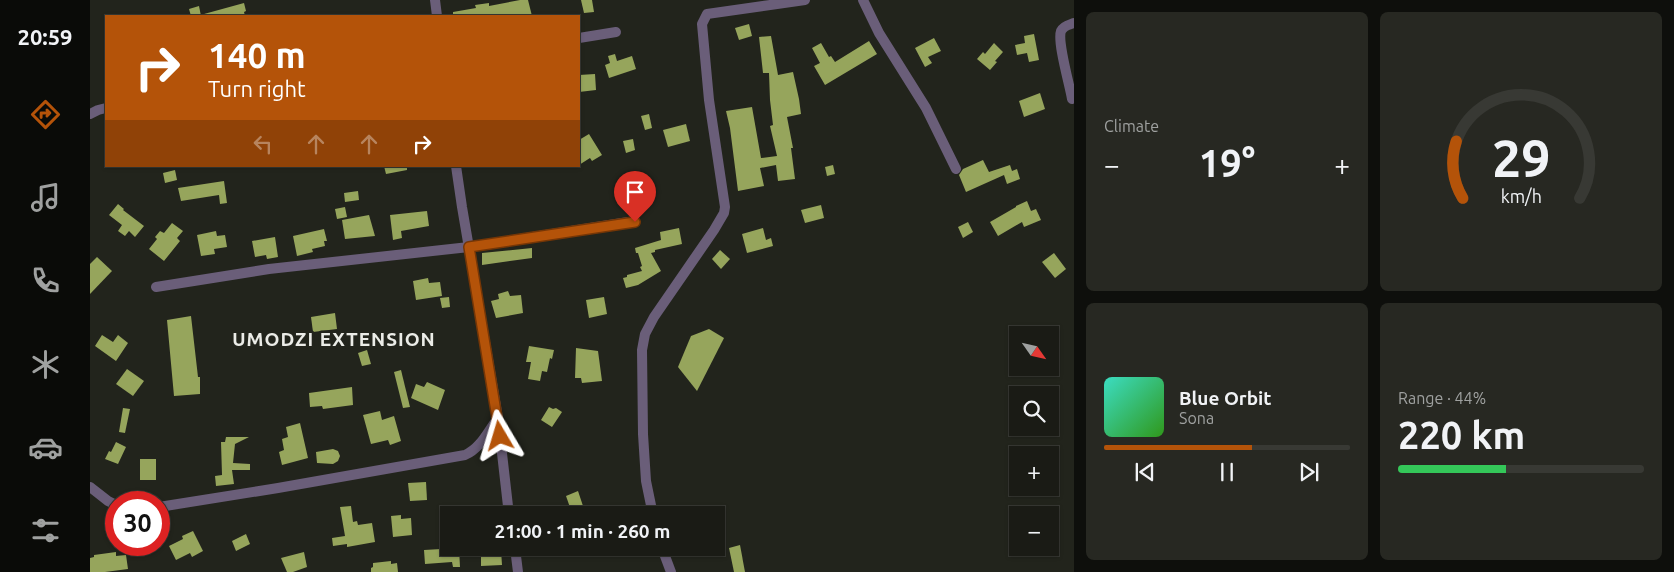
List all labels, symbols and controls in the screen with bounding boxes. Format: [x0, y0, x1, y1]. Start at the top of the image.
text: 20:59 [17, 24, 73, 49]
icon: right [125, 35, 190, 100]
text: 140 m [208, 35, 306, 75]
text: Turn right [208, 76, 306, 101]
icon: directions [28, 97, 63, 132]
text: Climate [1104, 117, 1159, 135]
text: 29 [1492, 129, 1550, 187]
icon: left [249, 130, 277, 158]
icon: ahead [302, 130, 330, 158]
icon: ahead [355, 130, 383, 158]
icon: right [408, 130, 436, 158]
text: 19° [1199, 142, 1255, 184]
text: − [1104, 149, 1120, 180]
text: + [1334, 149, 1350, 180]
pin [614, 171, 656, 222]
icon: arrive [621, 178, 649, 206]
icon: music [28, 180, 63, 215]
text: km/h [1500, 186, 1542, 206]
icon: phone [28, 263, 63, 298]
north arrow [1009, 326, 1059, 376]
map controls [1009, 326, 1059, 556]
district label: UMODZI EXTENSION [232, 328, 436, 350]
icon: climate [28, 347, 63, 382]
button: search [1009, 386, 1059, 436]
text: Blue Orbit [1179, 387, 1272, 409]
text: Range · 44% [1398, 389, 1486, 407]
position arrow [473, 409, 525, 461]
text: Sona [1179, 409, 1214, 427]
text: 220 km [1398, 414, 1525, 456]
icon: car [28, 430, 63, 465]
button: + [1009, 446, 1059, 496]
icon: previous [1131, 458, 1159, 486]
icon: pause [1213, 458, 1241, 486]
icon: next [1295, 458, 1323, 486]
speed limit sign: 30 [105, 491, 170, 556]
button: − [1009, 506, 1059, 556]
icon: filters [28, 513, 63, 548]
text: 21:00 · 1 min · 260 m [495, 520, 670, 542]

